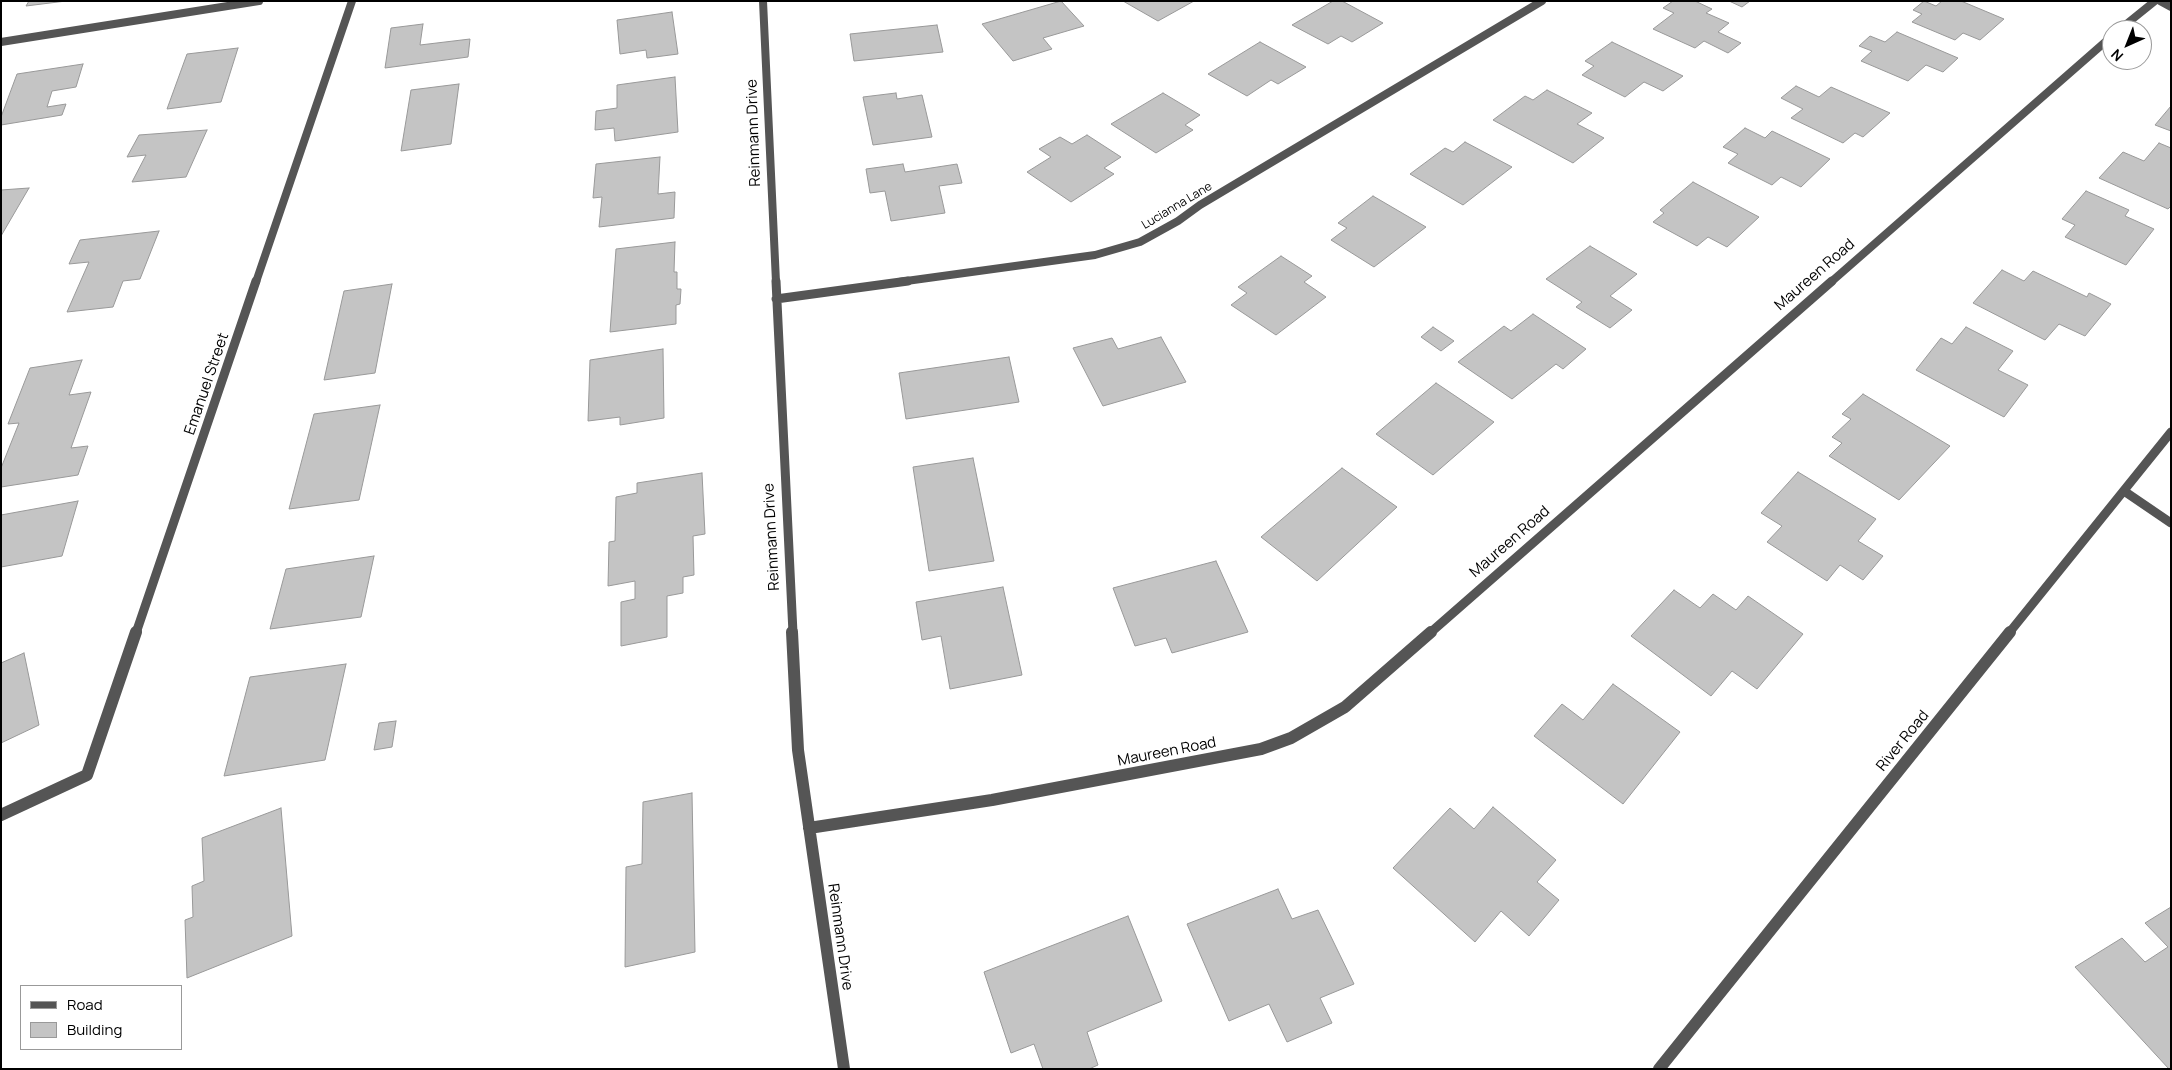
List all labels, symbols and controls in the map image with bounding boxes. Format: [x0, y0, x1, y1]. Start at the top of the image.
north arrow [2102, 20, 2152, 70]
text: N [2107, 45, 2127, 66]
street label: Reinmann Drive [743, 79, 765, 187]
street label: Lucianna Lane [1139, 179, 1215, 233]
street label: Maureen Road [1771, 235, 1859, 315]
street label: Emanuel Street [181, 331, 233, 437]
street label: Reinmann Drive [760, 483, 784, 591]
street label: Maureen Road [1466, 502, 1554, 582]
street label: River Road [1873, 707, 1933, 775]
street label: Maureen Road [1116, 734, 1218, 770]
street label: Reinmann Drive [824, 882, 856, 992]
legend [20, 985, 182, 1050]
text: Road [67, 994, 103, 1015]
text: Building [67, 1019, 122, 1040]

